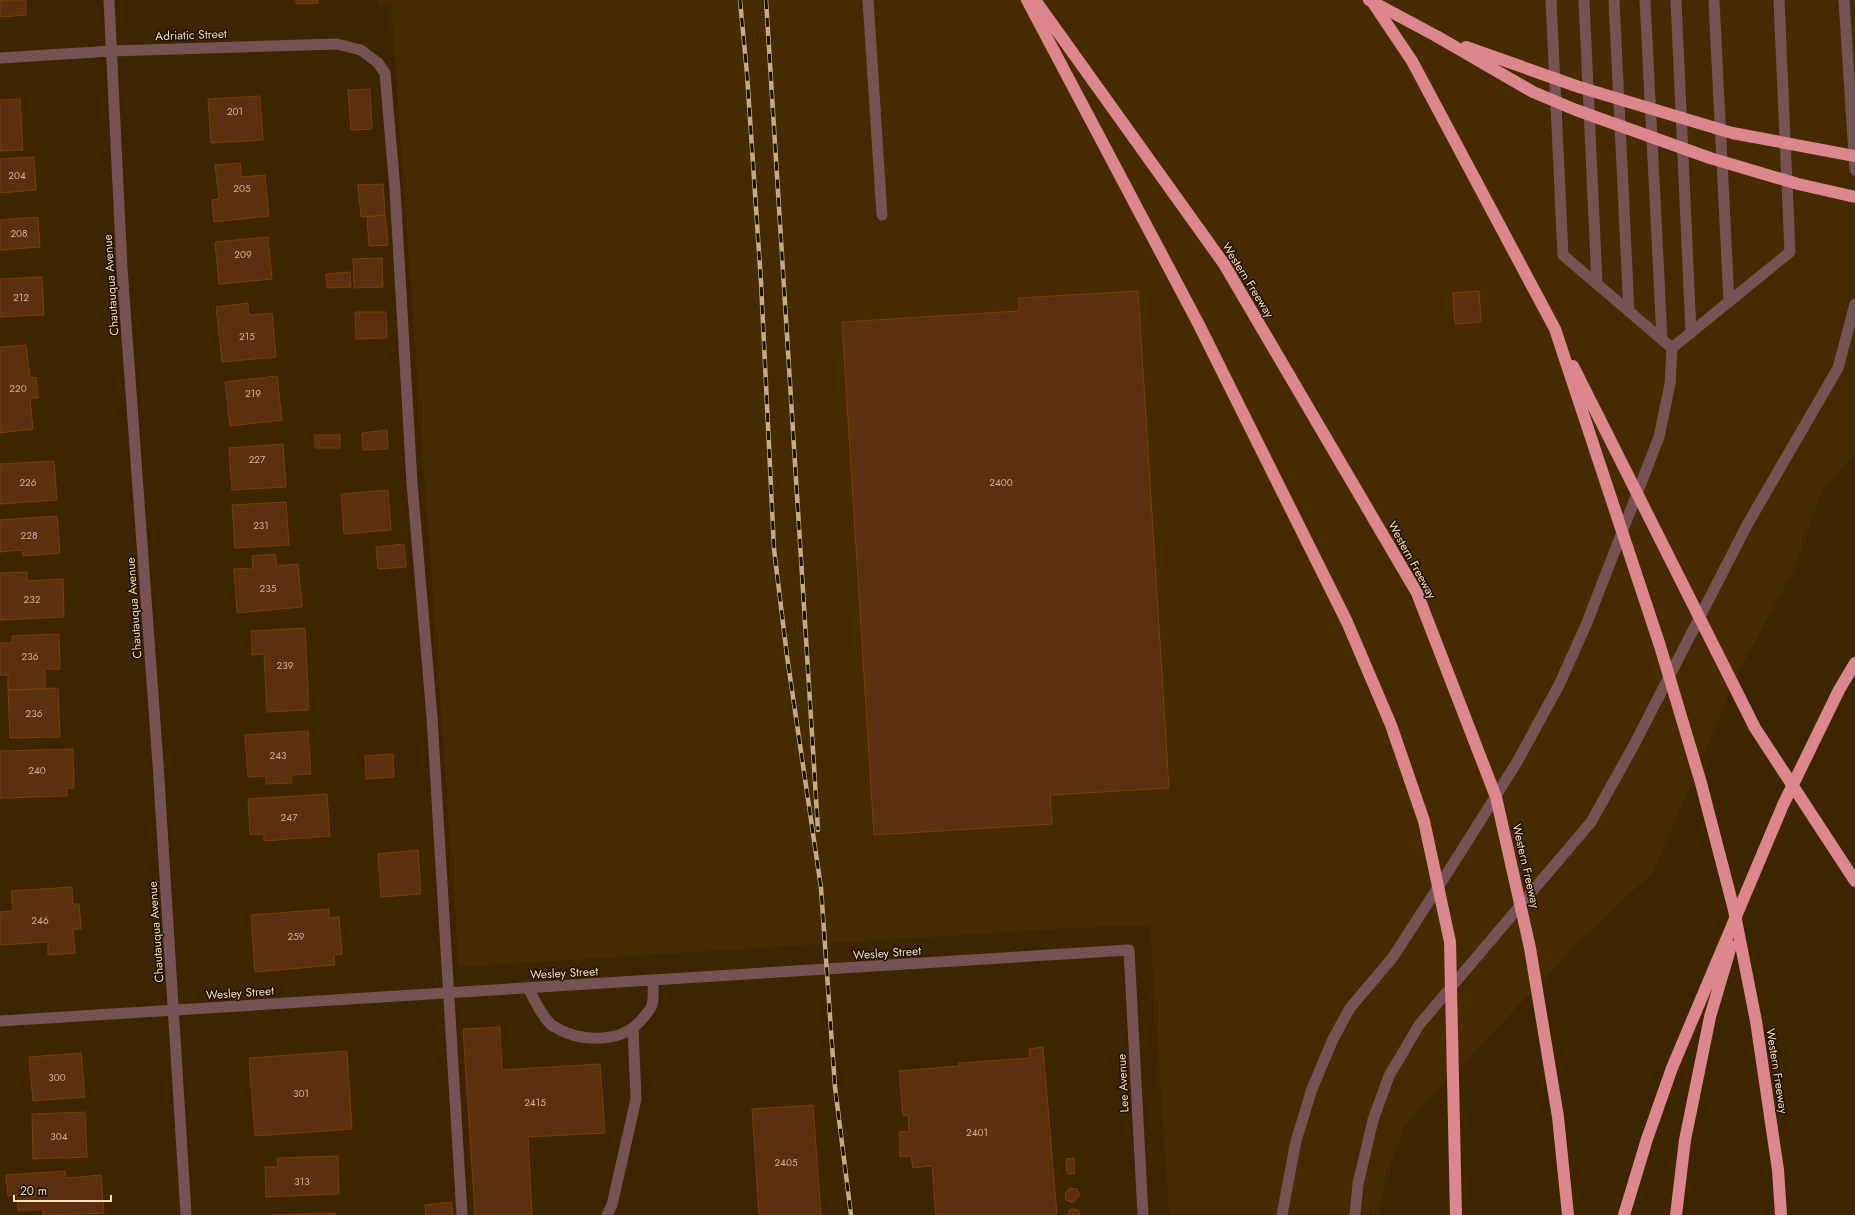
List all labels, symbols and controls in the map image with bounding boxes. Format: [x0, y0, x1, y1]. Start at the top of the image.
street label: Adriatic Street [155, 25, 227, 45]
house number: 201 [227, 104, 243, 119]
house number: 204 [8, 168, 26, 183]
house number: 205 [233, 181, 251, 196]
house number: 208 [10, 226, 28, 241]
street label: Chautauqua Avenue [98, 234, 124, 336]
street label: Western Freeway [1218, 239, 1279, 322]
house number: 209 [234, 247, 252, 262]
house number: 212 [13, 290, 29, 305]
house number: 215 [239, 329, 255, 344]
house number: 220 [9, 381, 27, 396]
house number: 219 [245, 386, 261, 401]
house number: 227 [249, 452, 266, 467]
house number: 226 [19, 475, 37, 490]
house number: 2400 [989, 475, 1013, 490]
house number: 231 [253, 518, 269, 533]
street label: Western Freeway [1383, 518, 1441, 603]
house number: 228 [21, 528, 37, 543]
street label: Chautauqua Avenue [121, 557, 147, 659]
house number: 235 [260, 581, 277, 596]
house number: 232 [24, 592, 41, 607]
house number: 236 [22, 649, 39, 664]
house number: 239 [277, 658, 294, 673]
house number: 236 [26, 706, 43, 721]
house number: 243 [270, 748, 287, 763]
house number: 240 [28, 763, 46, 778]
house number: 247 [281, 810, 298, 825]
street label: Western Freeway [1508, 822, 1545, 911]
street label: Chautauqua Avenue [143, 881, 169, 983]
house number: 246 [31, 913, 49, 928]
house number: 259 [287, 929, 305, 944]
street label: Wesley Street [852, 942, 922, 964]
street label: Wesley Street [529, 962, 599, 984]
street label: Wesley Street [205, 982, 275, 1004]
street label: Western Freeway [1761, 1027, 1793, 1116]
street label: Lee Avenue [1112, 1053, 1134, 1113]
house number: 300 [48, 1070, 66, 1085]
house number: 301 [293, 1086, 309, 1101]
house number: 2415 [524, 1095, 546, 1110]
house number: 2401 [966, 1125, 988, 1140]
house number: 304 [50, 1129, 68, 1144]
house number: 2405 [774, 1155, 798, 1170]
house number: 313 [294, 1174, 310, 1189]
scale bar [14, 1177, 111, 1203]
text: 20 m [20, 1182, 47, 1200]

